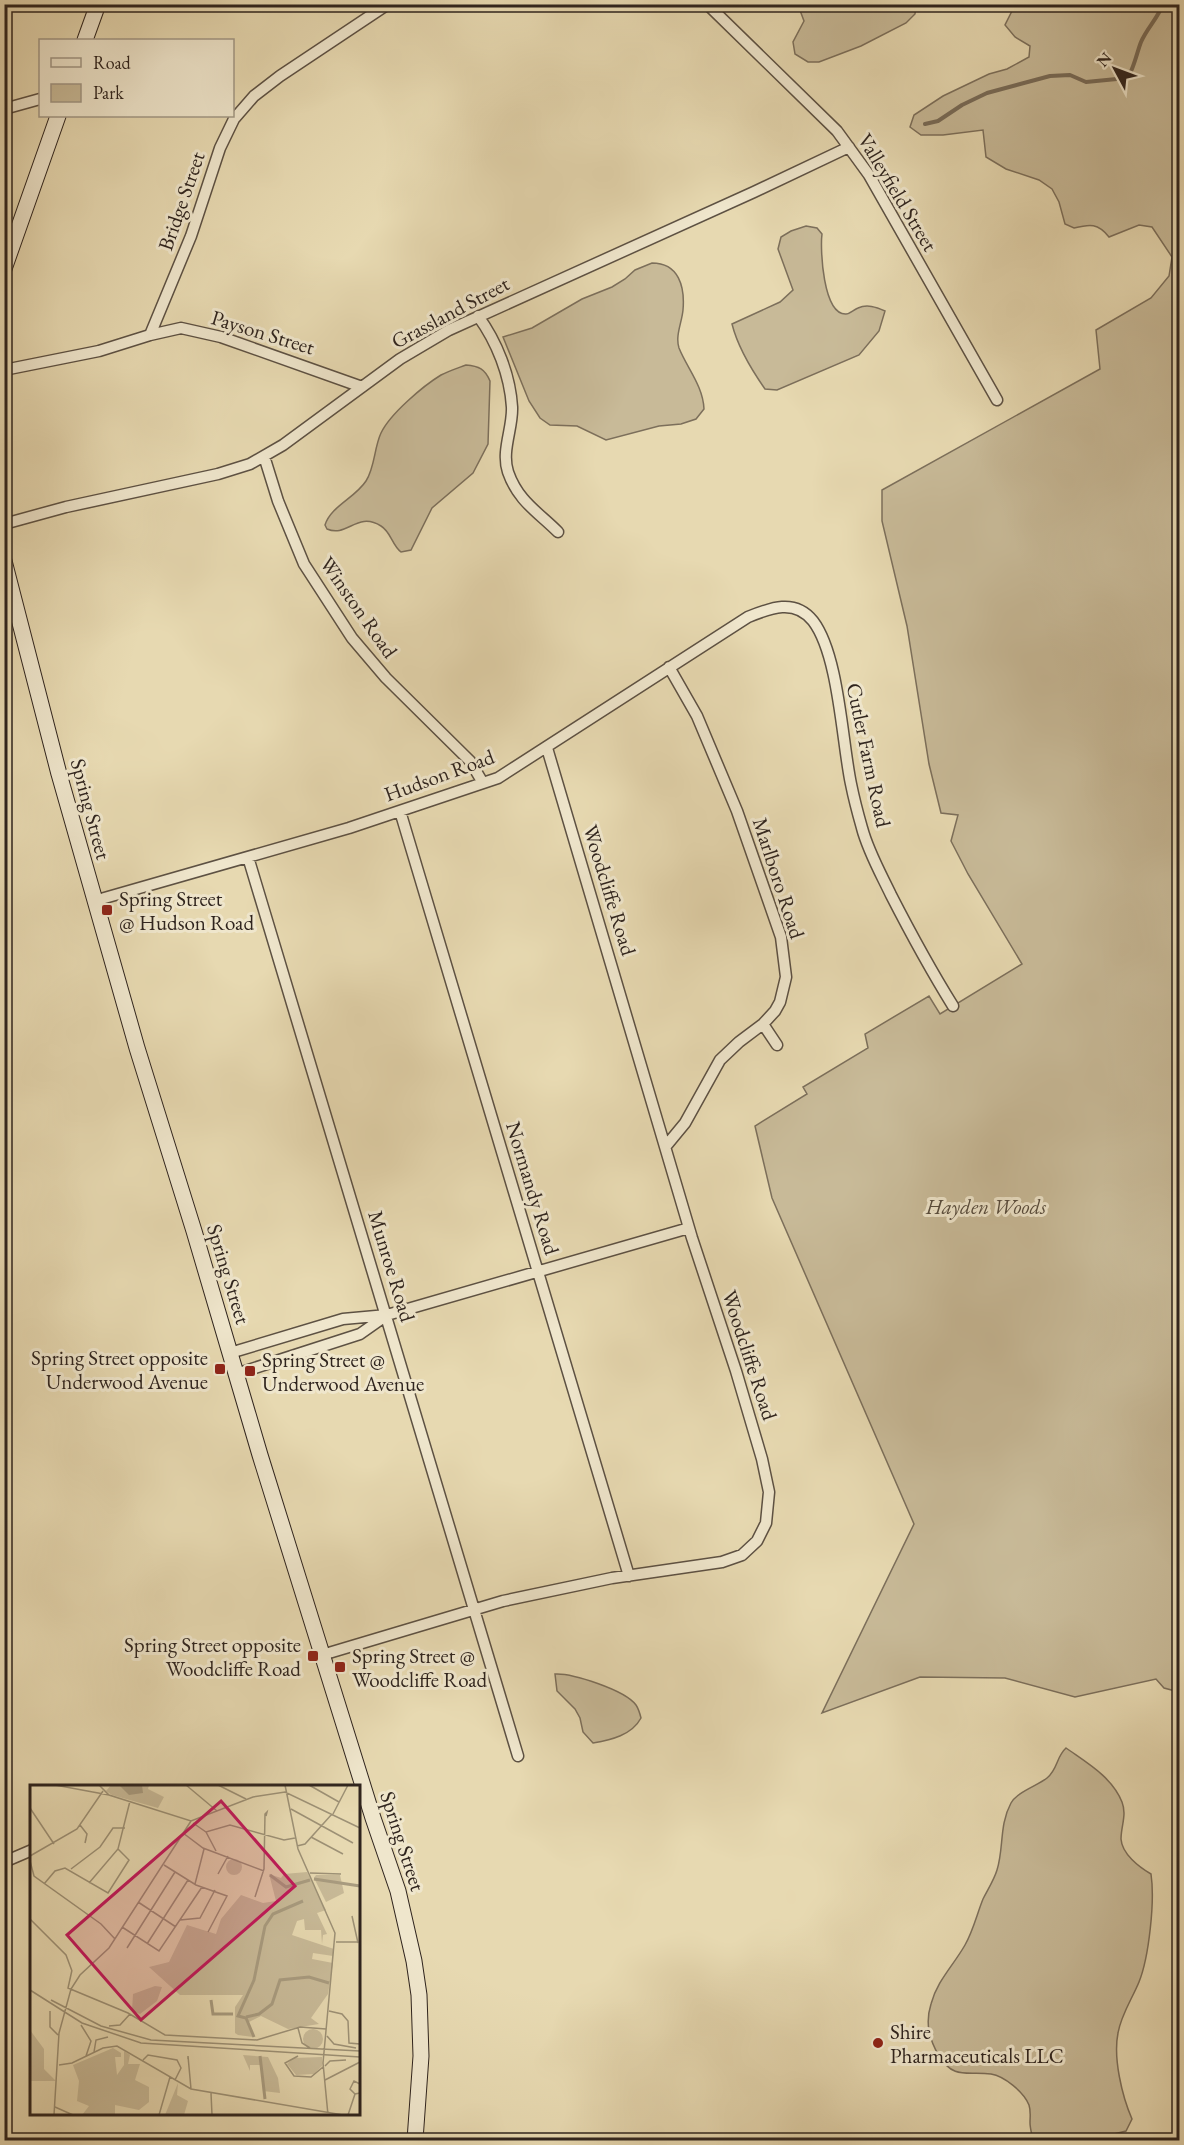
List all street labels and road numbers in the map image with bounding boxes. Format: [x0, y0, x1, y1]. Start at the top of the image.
street label: Valleyfield Street [852, 128, 944, 256]
street label: Bridge Street [152, 148, 211, 254]
street label: Grassland Street [386, 269, 514, 354]
street label: Payson Street [208, 304, 318, 361]
street label: Winston Road [314, 551, 404, 663]
street label: Cutler Farm Road [841, 680, 898, 830]
street label: Hudson Road [380, 742, 498, 807]
street label: Spring Street [65, 756, 118, 863]
street label: Marlboro Road [747, 814, 811, 942]
street label: Woodcliffe Road [577, 821, 643, 959]
street label: Normandy Road [500, 1118, 566, 1258]
street label: Munroe Road [362, 1207, 422, 1325]
street label: Spring Street [201, 1221, 257, 1328]
street label: Woodcliffe Road [716, 1287, 784, 1424]
street label: Spring Street [374, 1788, 432, 1895]

